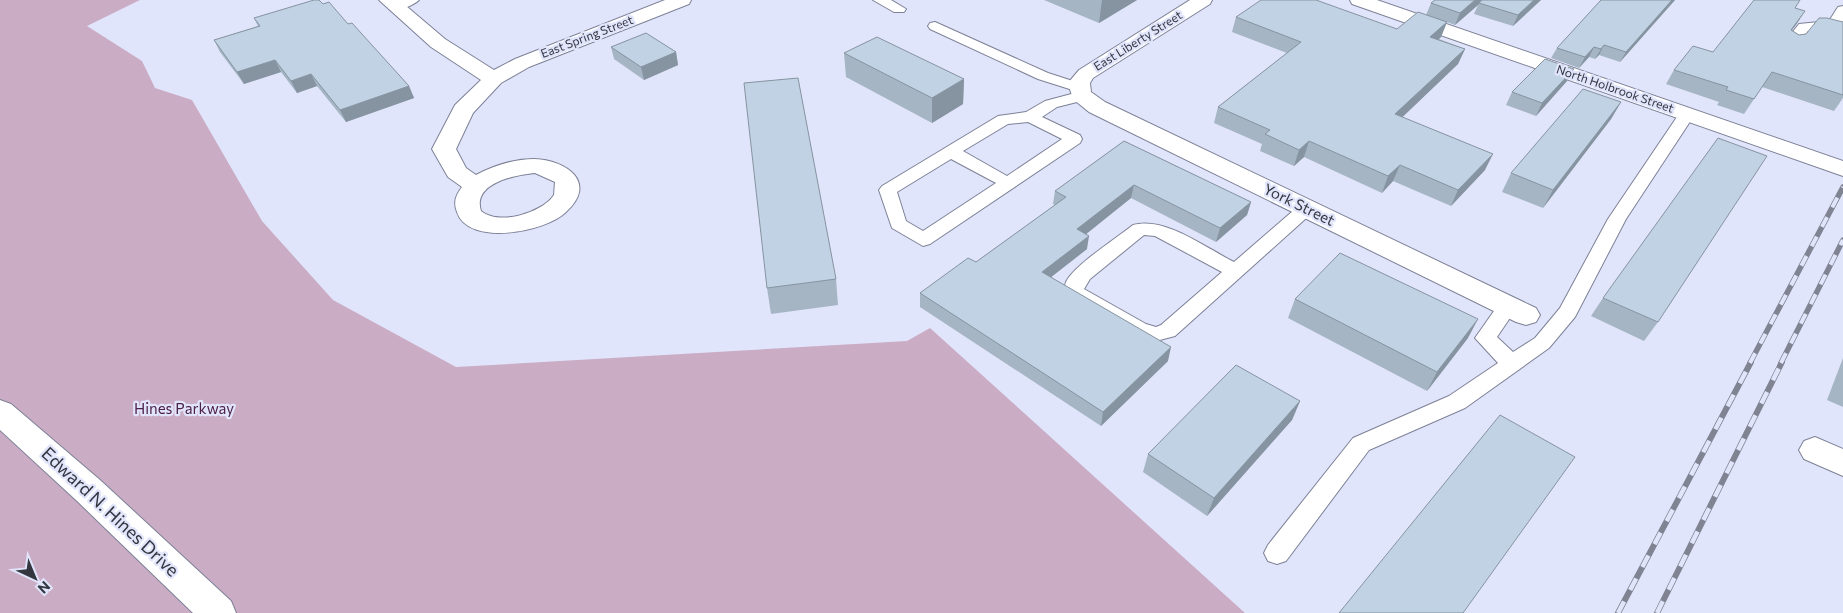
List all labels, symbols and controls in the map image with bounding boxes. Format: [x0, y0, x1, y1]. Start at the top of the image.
street label: East Liberty Street [1091, 7, 1184, 73]
street label: East Spring Street [539, 12, 635, 60]
street label: North Holbrook Street [1555, 61, 1676, 115]
street label: York Street [1261, 179, 1338, 229]
park label: Hines Parkway [134, 399, 234, 417]
street label: Edward N. Hines Drive [37, 442, 184, 581]
north arrow [10, 553, 60, 603]
text: N [35, 578, 54, 597]

